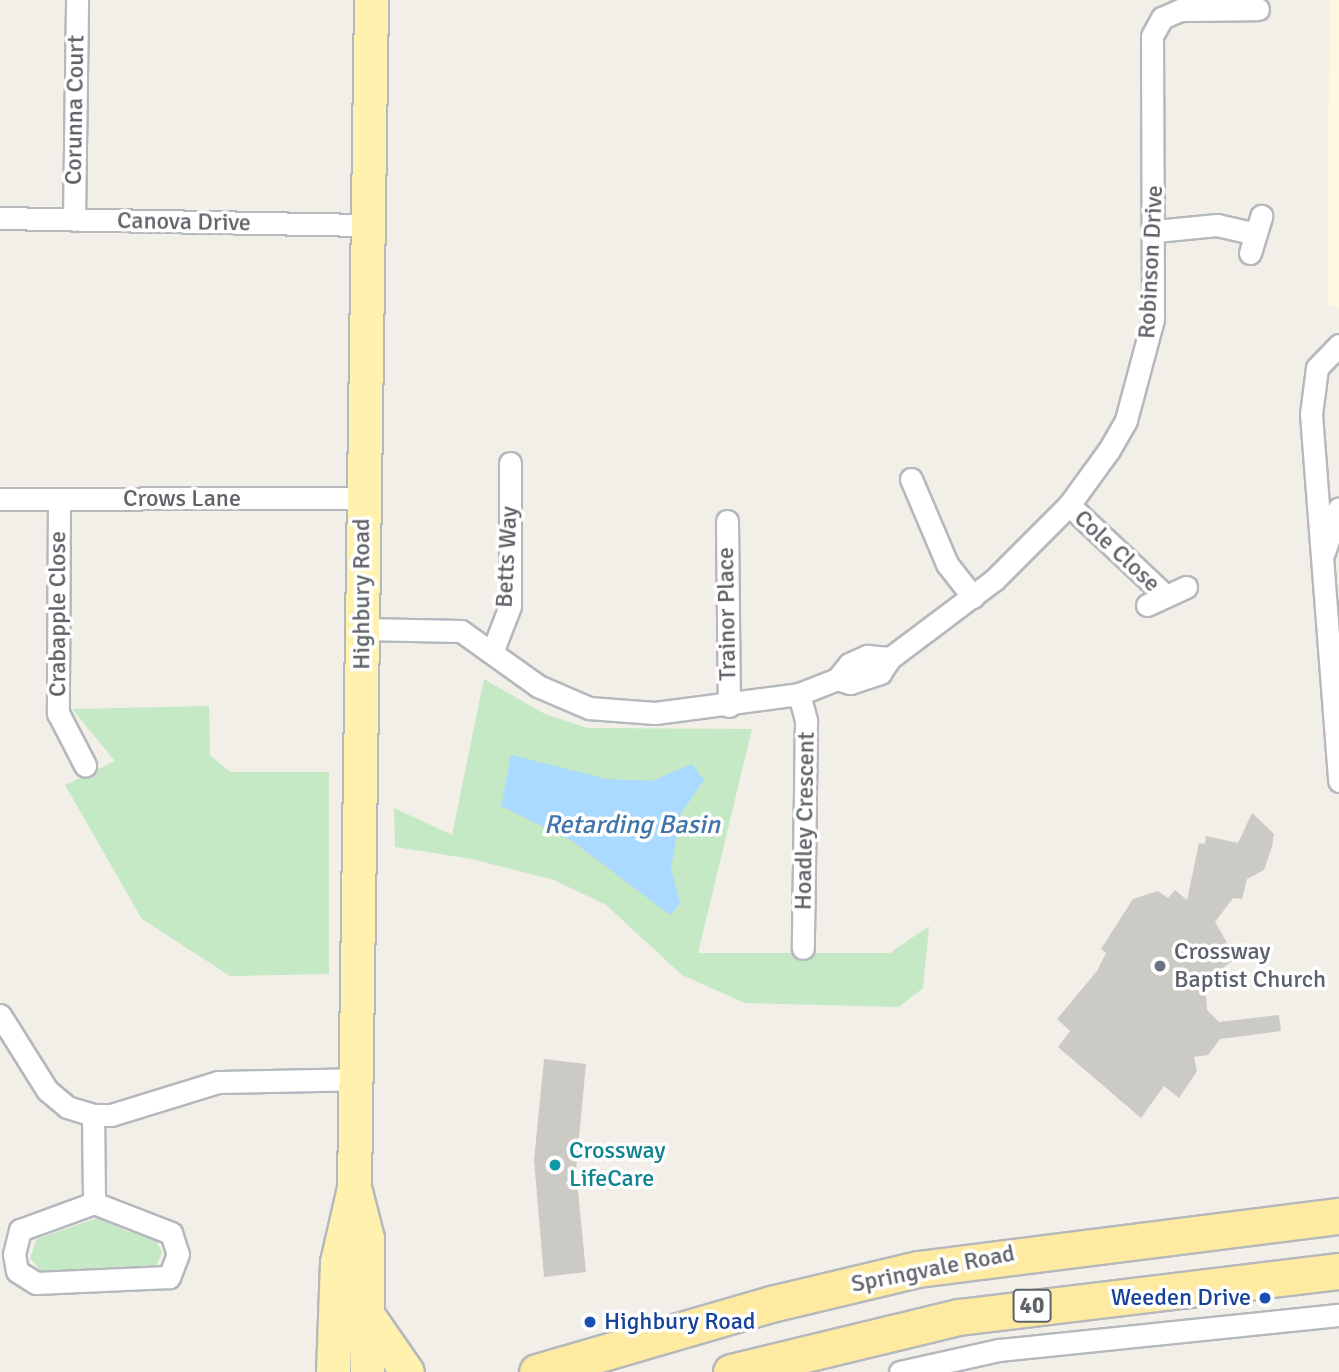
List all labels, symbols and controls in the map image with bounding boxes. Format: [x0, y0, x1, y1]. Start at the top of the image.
street label: Corunna Court [59, 35, 91, 185]
street label: Robinson Drive [1133, 184, 1169, 340]
street label: Canova Drive [117, 206, 251, 238]
street label: Crows Lane [123, 485, 241, 513]
street label: Cole Close [1068, 504, 1166, 598]
street label: Betts Way [490, 505, 524, 609]
street label: Highbury Road [348, 518, 376, 670]
street label: Crabapple Close [44, 531, 72, 697]
street label: Trainor Place [711, 547, 743, 681]
street label: Hoadley Crescent [789, 731, 821, 911]
water label: Retarding Basin [544, 810, 720, 842]
place label: Crossway Baptist Church [1174, 938, 1326, 994]
marker: Crossway Baptist Church [1152, 958, 1168, 974]
place label: Crossway LifeCare [569, 1137, 666, 1193]
marker: Crossway LifeCare [547, 1157, 563, 1173]
street label: Springvale Road [849, 1239, 1017, 1299]
place label: Weeden Drive [1111, 1284, 1251, 1312]
road number: 40 [1011, 1287, 1053, 1326]
marker: Weeden Drive [1257, 1290, 1273, 1306]
place label: Highbury Road [604, 1308, 756, 1336]
marker: Highbury Road [582, 1314, 598, 1330]

